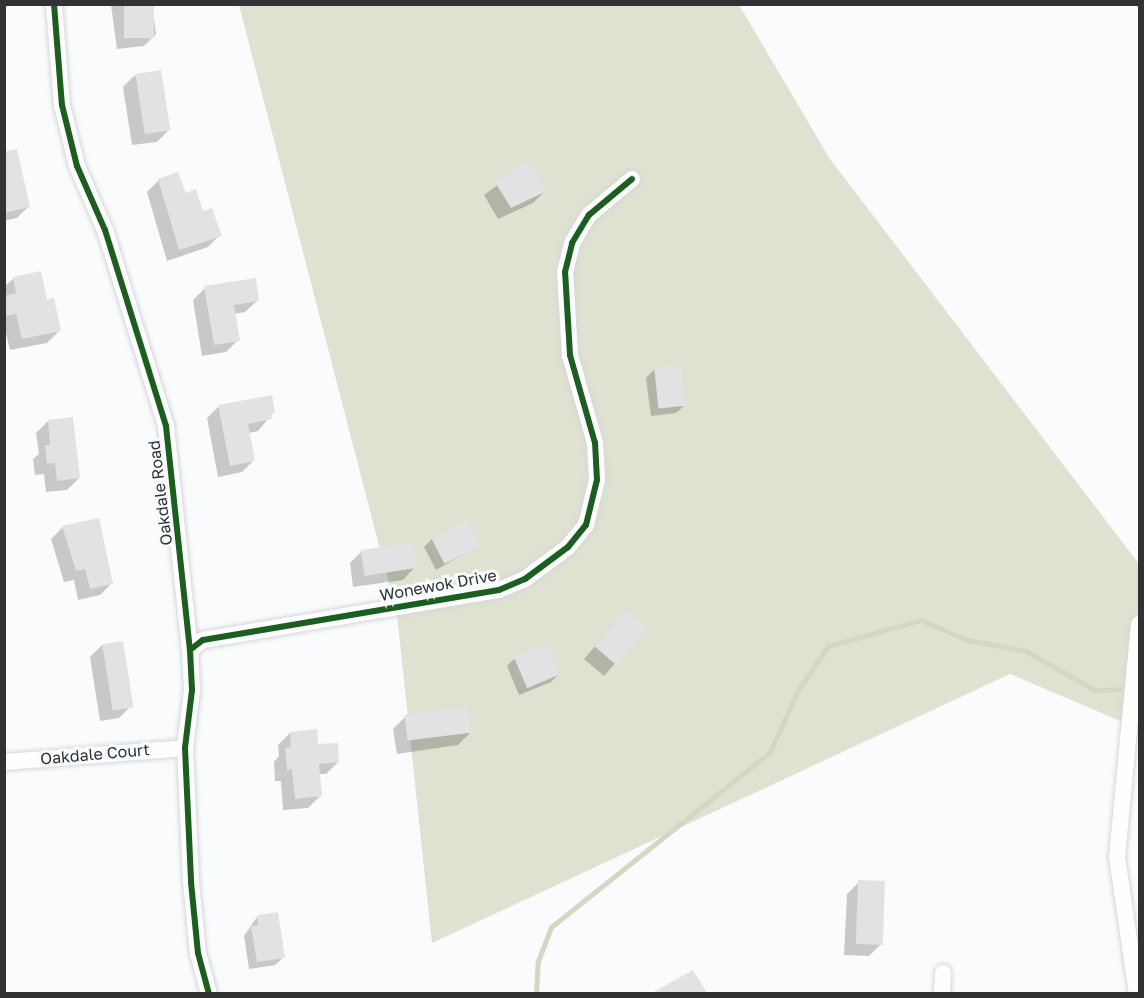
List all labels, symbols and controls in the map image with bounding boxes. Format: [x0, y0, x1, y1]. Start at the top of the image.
street label: Oakdale Road [144, 439, 176, 547]
street label: Wonewok Drive [378, 565, 498, 605]
street label: Oakdale Court [39, 740, 151, 768]

